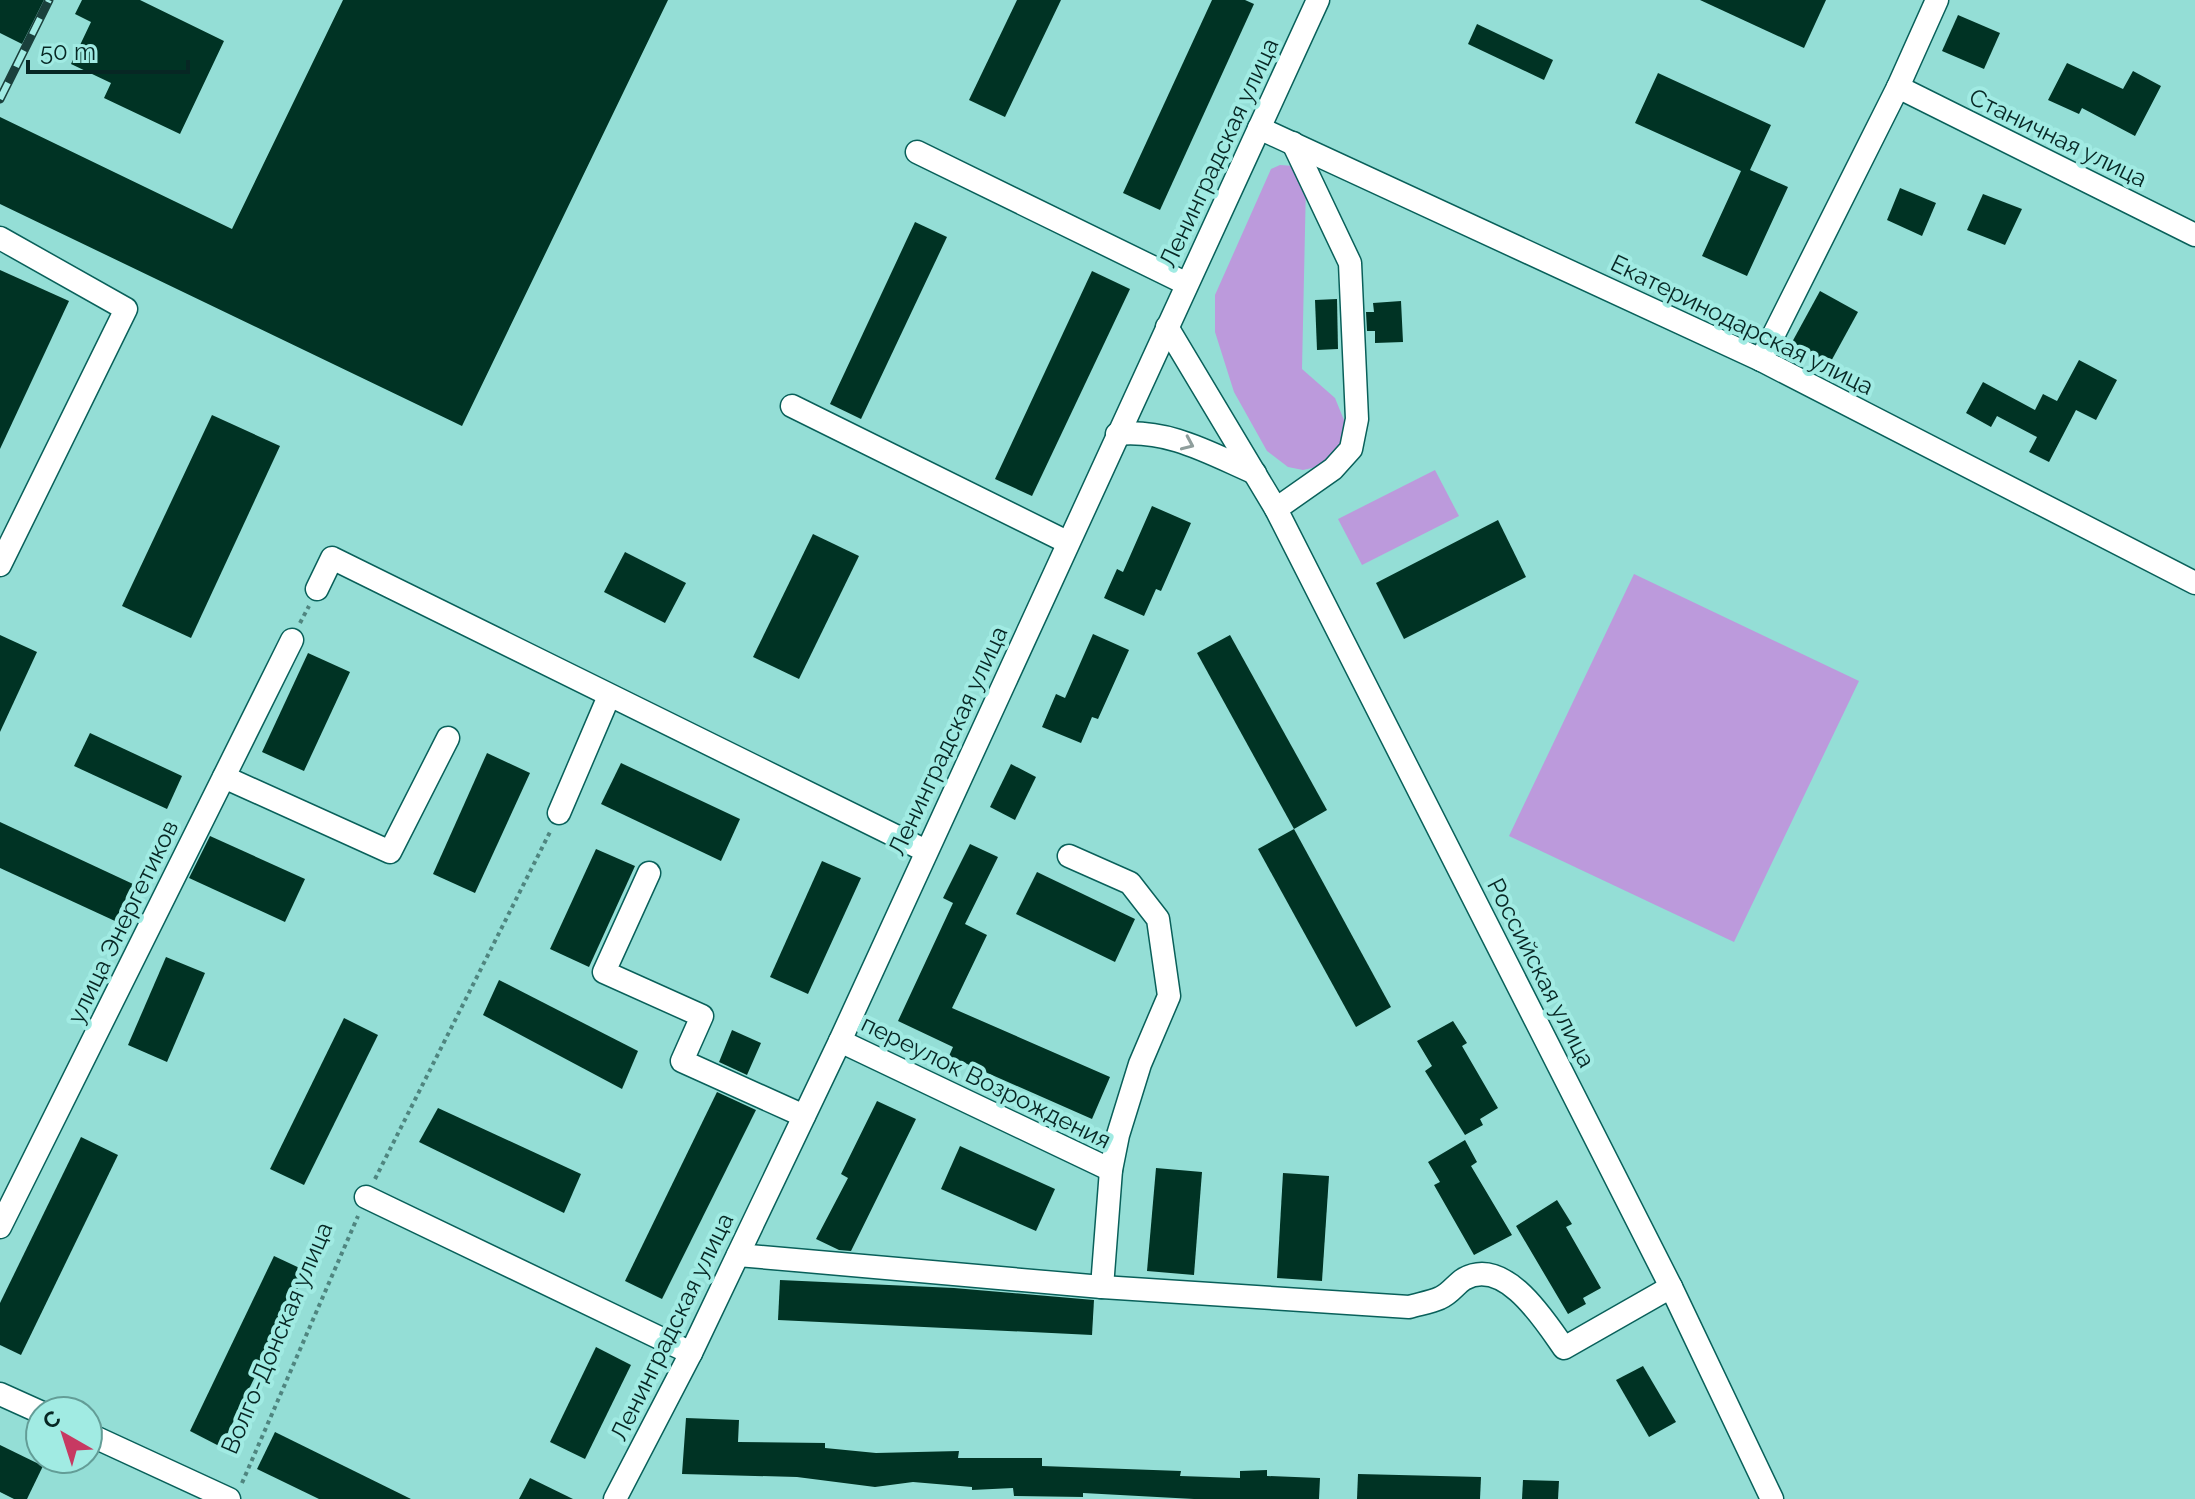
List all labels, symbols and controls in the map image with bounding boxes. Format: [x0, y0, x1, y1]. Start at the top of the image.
scale bar [28, 24, 188, 74]
street label: Ленинградская улица [1153, 33, 1284, 272]
text: 50 m [40, 37, 96, 66]
street label: Станичная улица [1964, 82, 2152, 193]
street label: Екатеринодарская улица [1606, 248, 1878, 401]
one-way arrow [1180, 435, 1194, 451]
street label: Ленинградская улица [882, 621, 1013, 860]
street label: улица Энергетиков [61, 815, 184, 1028]
street label: Российская улица [1481, 873, 1602, 1072]
street label: переулок Возрождения [857, 1008, 1116, 1155]
street label: Ленинградская улица [604, 1208, 739, 1445]
street label: Волго-Донская улица [215, 1218, 338, 1458]
north arrow [24, 1395, 104, 1475]
text: С [37, 1405, 65, 1434]

